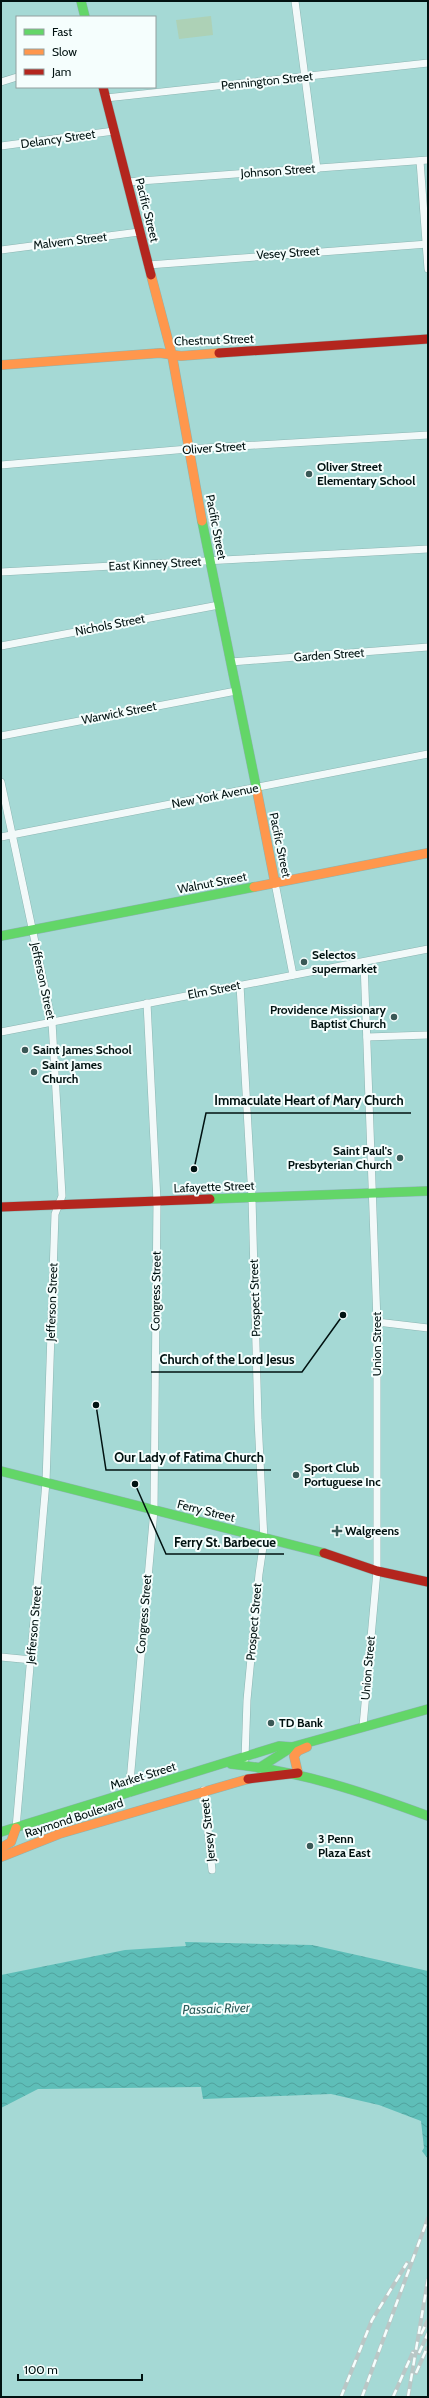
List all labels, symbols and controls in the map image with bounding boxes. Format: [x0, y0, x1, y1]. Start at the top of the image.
legend [16, 16, 156, 88]
text: Fast [52, 24, 72, 39]
text: Slow [52, 44, 77, 59]
text: Jam [51, 64, 71, 79]
street label: Pennington Street [220, 68, 314, 93]
street label: Delancy Street [20, 126, 96, 151]
street label: Johnson Street [239, 160, 316, 181]
street label: Pacific Street [132, 176, 163, 244]
street label: Malvern Street [32, 229, 108, 252]
street label: Vesey Street [256, 243, 320, 262]
street label: Chestnut Street [174, 331, 254, 348]
street label: Oliver Street [182, 438, 246, 457]
place label: Oliver Street Elementary School [317, 459, 415, 488]
marker: Oliver Street Elementary School [304, 469, 314, 479]
street label: Pacific Street [203, 493, 230, 561]
street label: East Kinney Street [108, 554, 202, 573]
street label: Nichols Street [74, 610, 146, 639]
street label: Garden Street [293, 645, 365, 664]
street label: Warwick Street [80, 698, 158, 727]
street label: New York Avenue [170, 780, 260, 811]
street label: Pacific Street [266, 811, 295, 879]
street label: Walnut Street [176, 868, 248, 897]
street label: Jefferson Street [28, 940, 59, 1021]
place label: Selectos supermarket [312, 947, 377, 976]
marker: Selectos supermarket [299, 957, 309, 967]
street label: Elm Street [186, 977, 242, 1002]
place label: Providence Missionary Baptist Church [270, 1002, 387, 1031]
marker: Providence Missionary Baptist Church [389, 1012, 399, 1022]
place label: Saint James School [33, 1042, 132, 1057]
marker: Saint James School [20, 1045, 30, 1055]
place label: Saint James Church [42, 1057, 102, 1086]
marker: Saint James Church [29, 1067, 39, 1077]
callout: Immaculate Heart of Mary Church [206, 1088, 411, 1113]
text: Immaculate Heart of Mary Church [214, 1092, 404, 1108]
place label: Saint Paul's Presbyterian Church [288, 1143, 392, 1172]
marker: Saint Paul's Presbyterian Church [395, 1153, 405, 1163]
street label: Lafayette Street [173, 1178, 255, 1195]
street label: Congress Street [147, 1251, 164, 1331]
street label: Prospect Street [246, 1259, 263, 1337]
street label: Jefferson Street [43, 1262, 60, 1343]
street label: Union Street [369, 1312, 384, 1376]
callout: Church of the Lord Jesus [151, 1347, 302, 1372]
text: Church of the Lord Jesus [159, 1351, 295, 1367]
callout: Our Lady of Fatima Church [106, 1445, 271, 1470]
text: Our Lady of Fatima Church [114, 1449, 264, 1465]
place label: Sport Club Portuguese Inc [304, 1460, 381, 1489]
marker: Sport Club Portuguese Inc [291, 1470, 301, 1480]
street label: Ferry Street [176, 1496, 237, 1525]
place label: Walgreens [345, 1523, 399, 1538]
marker: Walgreens [332, 1526, 342, 1536]
callout: Ferry St. Barbecue [166, 1529, 284, 1554]
text: Ferry St. Barbecue [174, 1534, 276, 1550]
street label: Congress Street [133, 1574, 154, 1654]
street label: Prospect Street [243, 1583, 264, 1661]
street label: Jefferson Street [23, 1585, 44, 1666]
street label: Union Street [357, 1635, 378, 1701]
place label: TD Bank [279, 1715, 323, 1730]
marker: TD Bank [266, 1718, 276, 1728]
street label: Market Street [108, 1758, 178, 1793]
street label: Raymond Boulevard [23, 1795, 125, 1841]
street label: Jersey Street [197, 1798, 218, 1863]
place label: 3 Penn Plaza East [318, 1831, 371, 1860]
marker: 3 Penn Plaza East [305, 1841, 315, 1851]
water label: Passaic River [182, 1999, 251, 2017]
scale bar [18, 2356, 142, 2382]
text: 100 m [24, 2362, 58, 2377]

